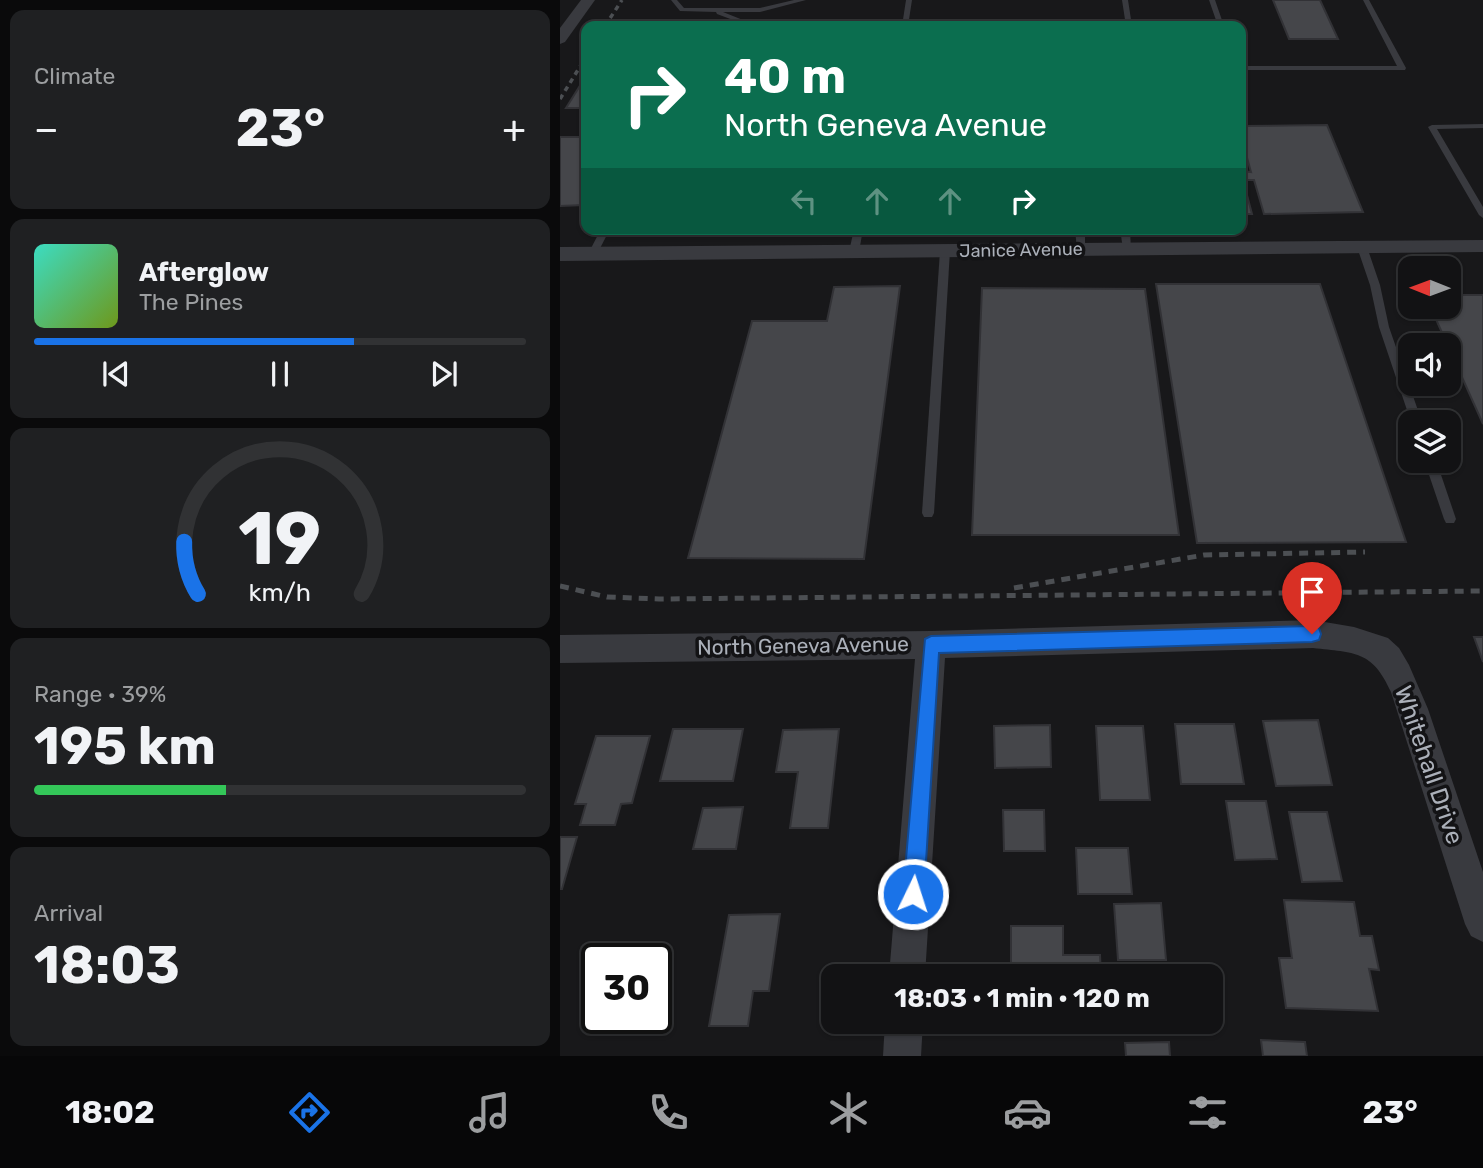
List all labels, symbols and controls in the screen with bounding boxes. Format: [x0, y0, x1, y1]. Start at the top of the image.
text: 40 m [724, 47, 846, 105]
icon: right [609, 49, 700, 140]
text: Climate [34, 62, 115, 90]
text: 23° [236, 97, 325, 159]
text: − [34, 106, 59, 152]
text: + [502, 106, 526, 152]
text: North Geneva Avenue [724, 106, 1047, 144]
icon: left [785, 182, 823, 220]
icon: ahead [858, 182, 896, 220]
icon: ahead [931, 182, 969, 220]
icon: right [1004, 182, 1042, 220]
street label: Janice Avenue [959, 238, 1083, 262]
north arrow [1398, 256, 1461, 318]
map controls [1398, 256, 1461, 473]
text: Afterglow [139, 257, 269, 288]
text: The Pines [139, 288, 243, 316]
button: sound [1398, 333, 1461, 396]
icon: previous [97, 355, 135, 393]
icon: pause [261, 355, 299, 393]
icon: next [425, 355, 463, 393]
button: layers [1398, 410, 1461, 473]
text: 19 [239, 496, 321, 582]
pin [1282, 562, 1342, 634]
icon: arrive [1293, 573, 1331, 611]
text: km/h [249, 578, 311, 607]
street label: North Geneva Avenue [697, 631, 909, 660]
text: Range · 39% [34, 680, 166, 708]
street label: Whitehall Drive [1389, 682, 1469, 848]
text: 195 km [34, 715, 216, 777]
position arrow [876, 857, 950, 931]
text: Arrival [34, 899, 103, 927]
text: 18:03 [34, 934, 180, 996]
speed limit sign: 30 [581, 943, 672, 1034]
text: 18:03 · 1 min · 120 m [894, 983, 1150, 1014]
icon: directions [285, 1088, 334, 1137]
icon: music [465, 1088, 514, 1137]
icon: phone [644, 1088, 693, 1137]
icon: climate [824, 1088, 873, 1137]
icon: car [1003, 1088, 1052, 1137]
icon: filters [1183, 1088, 1232, 1137]
text: 18:02 [65, 1093, 155, 1131]
text: 23° [1363, 1093, 1418, 1131]

